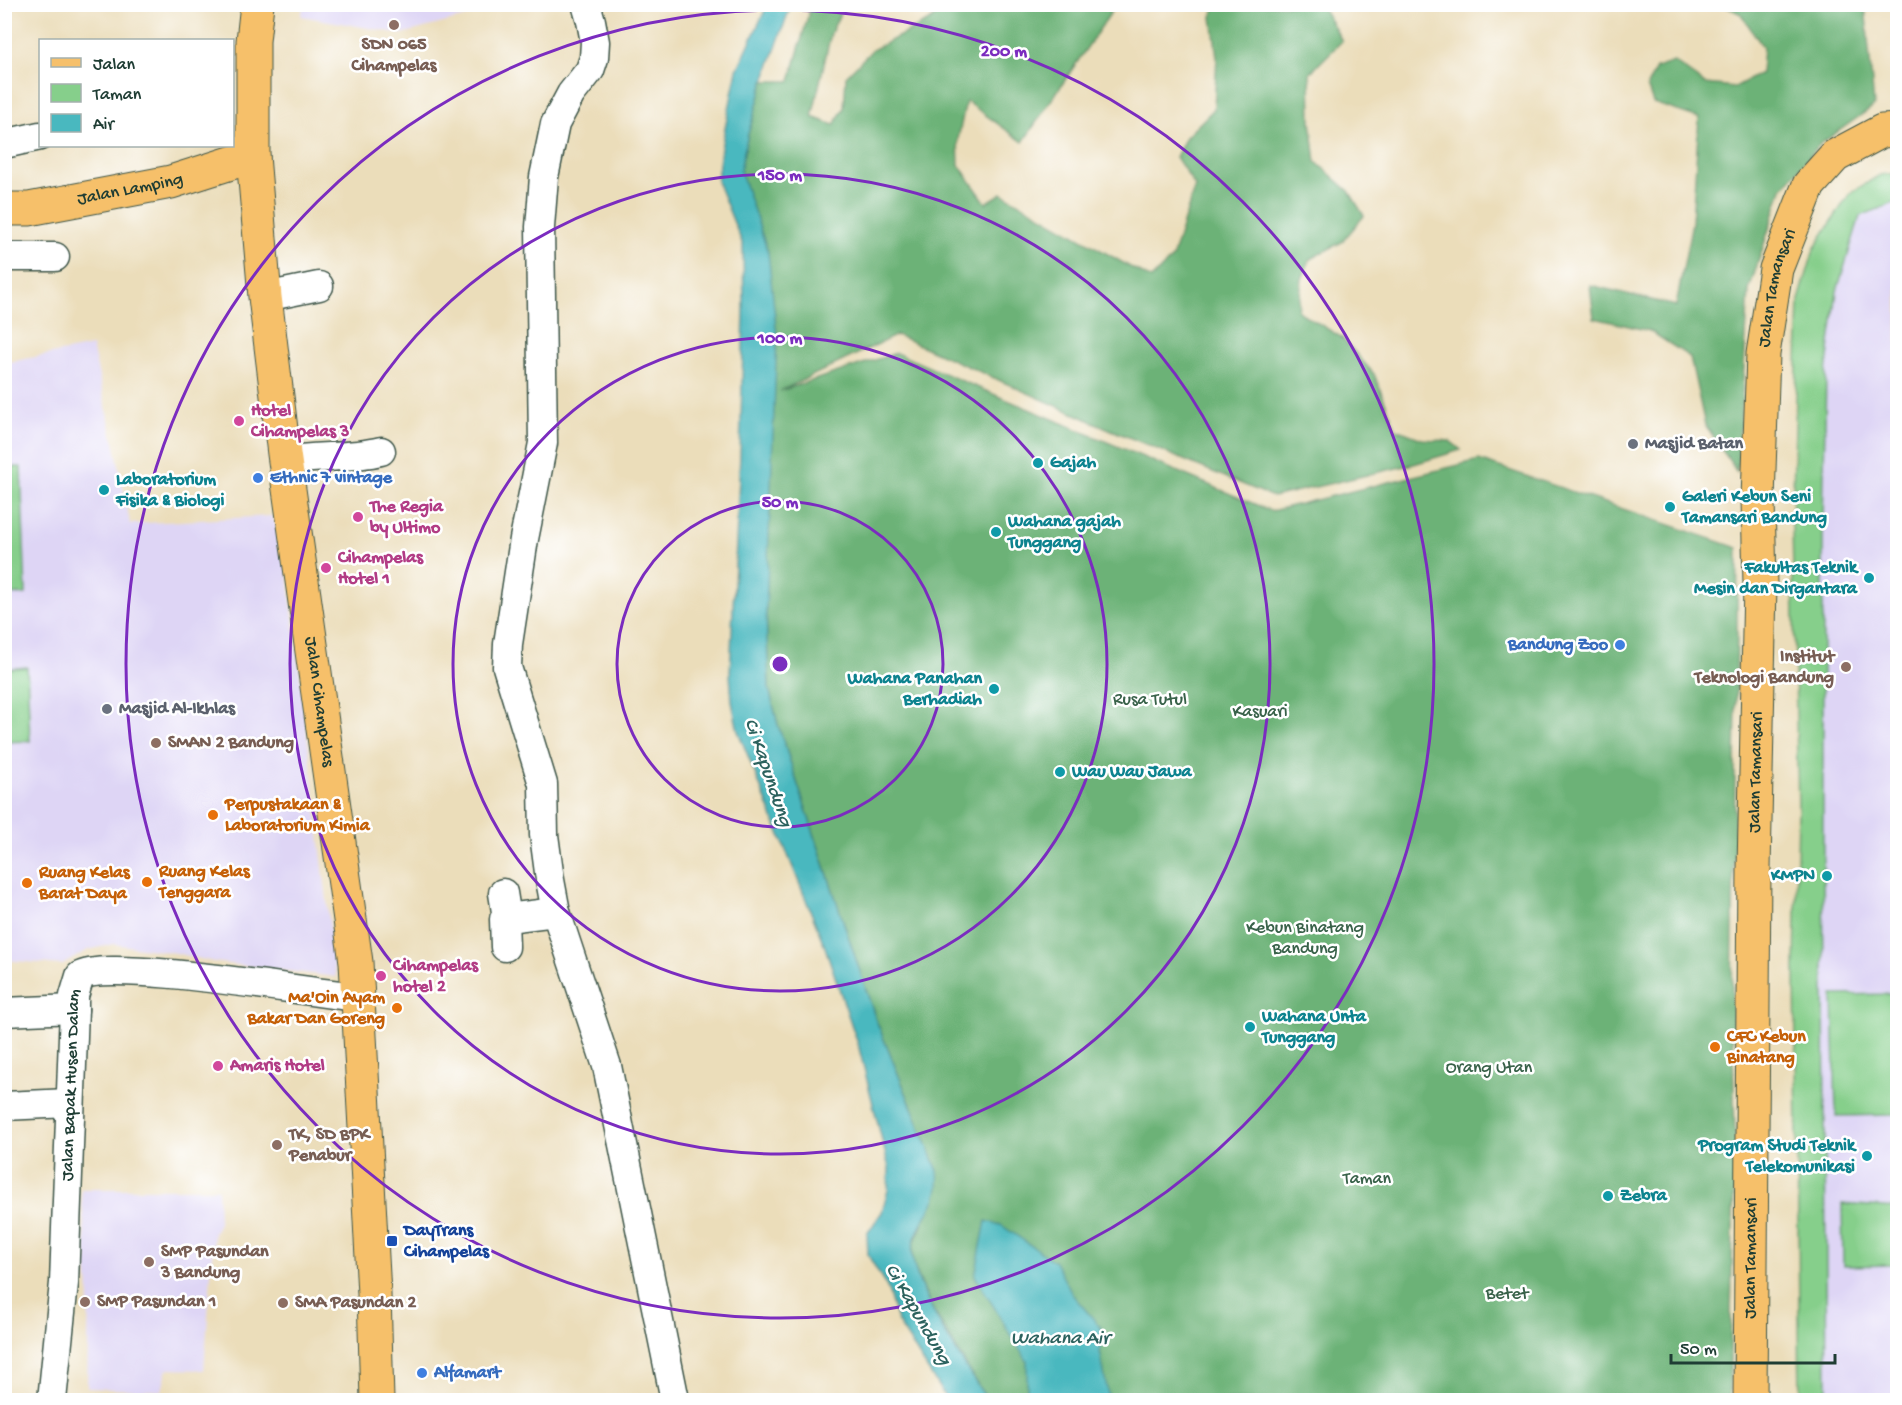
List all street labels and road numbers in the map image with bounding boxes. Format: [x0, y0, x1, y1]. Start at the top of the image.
street label: Jalan Lamping [76, 168, 186, 210]
street label: Jalan Tamansari [1754, 225, 1801, 349]
street label: Jalan Cihampelas [299, 635, 339, 769]
street label: Jalan Tamansari [1744, 711, 1768, 833]
street label: Jalan Bapak Husen Dalam [57, 986, 86, 1181]
street label: Jalan Tamansari [1740, 1197, 1762, 1319]

